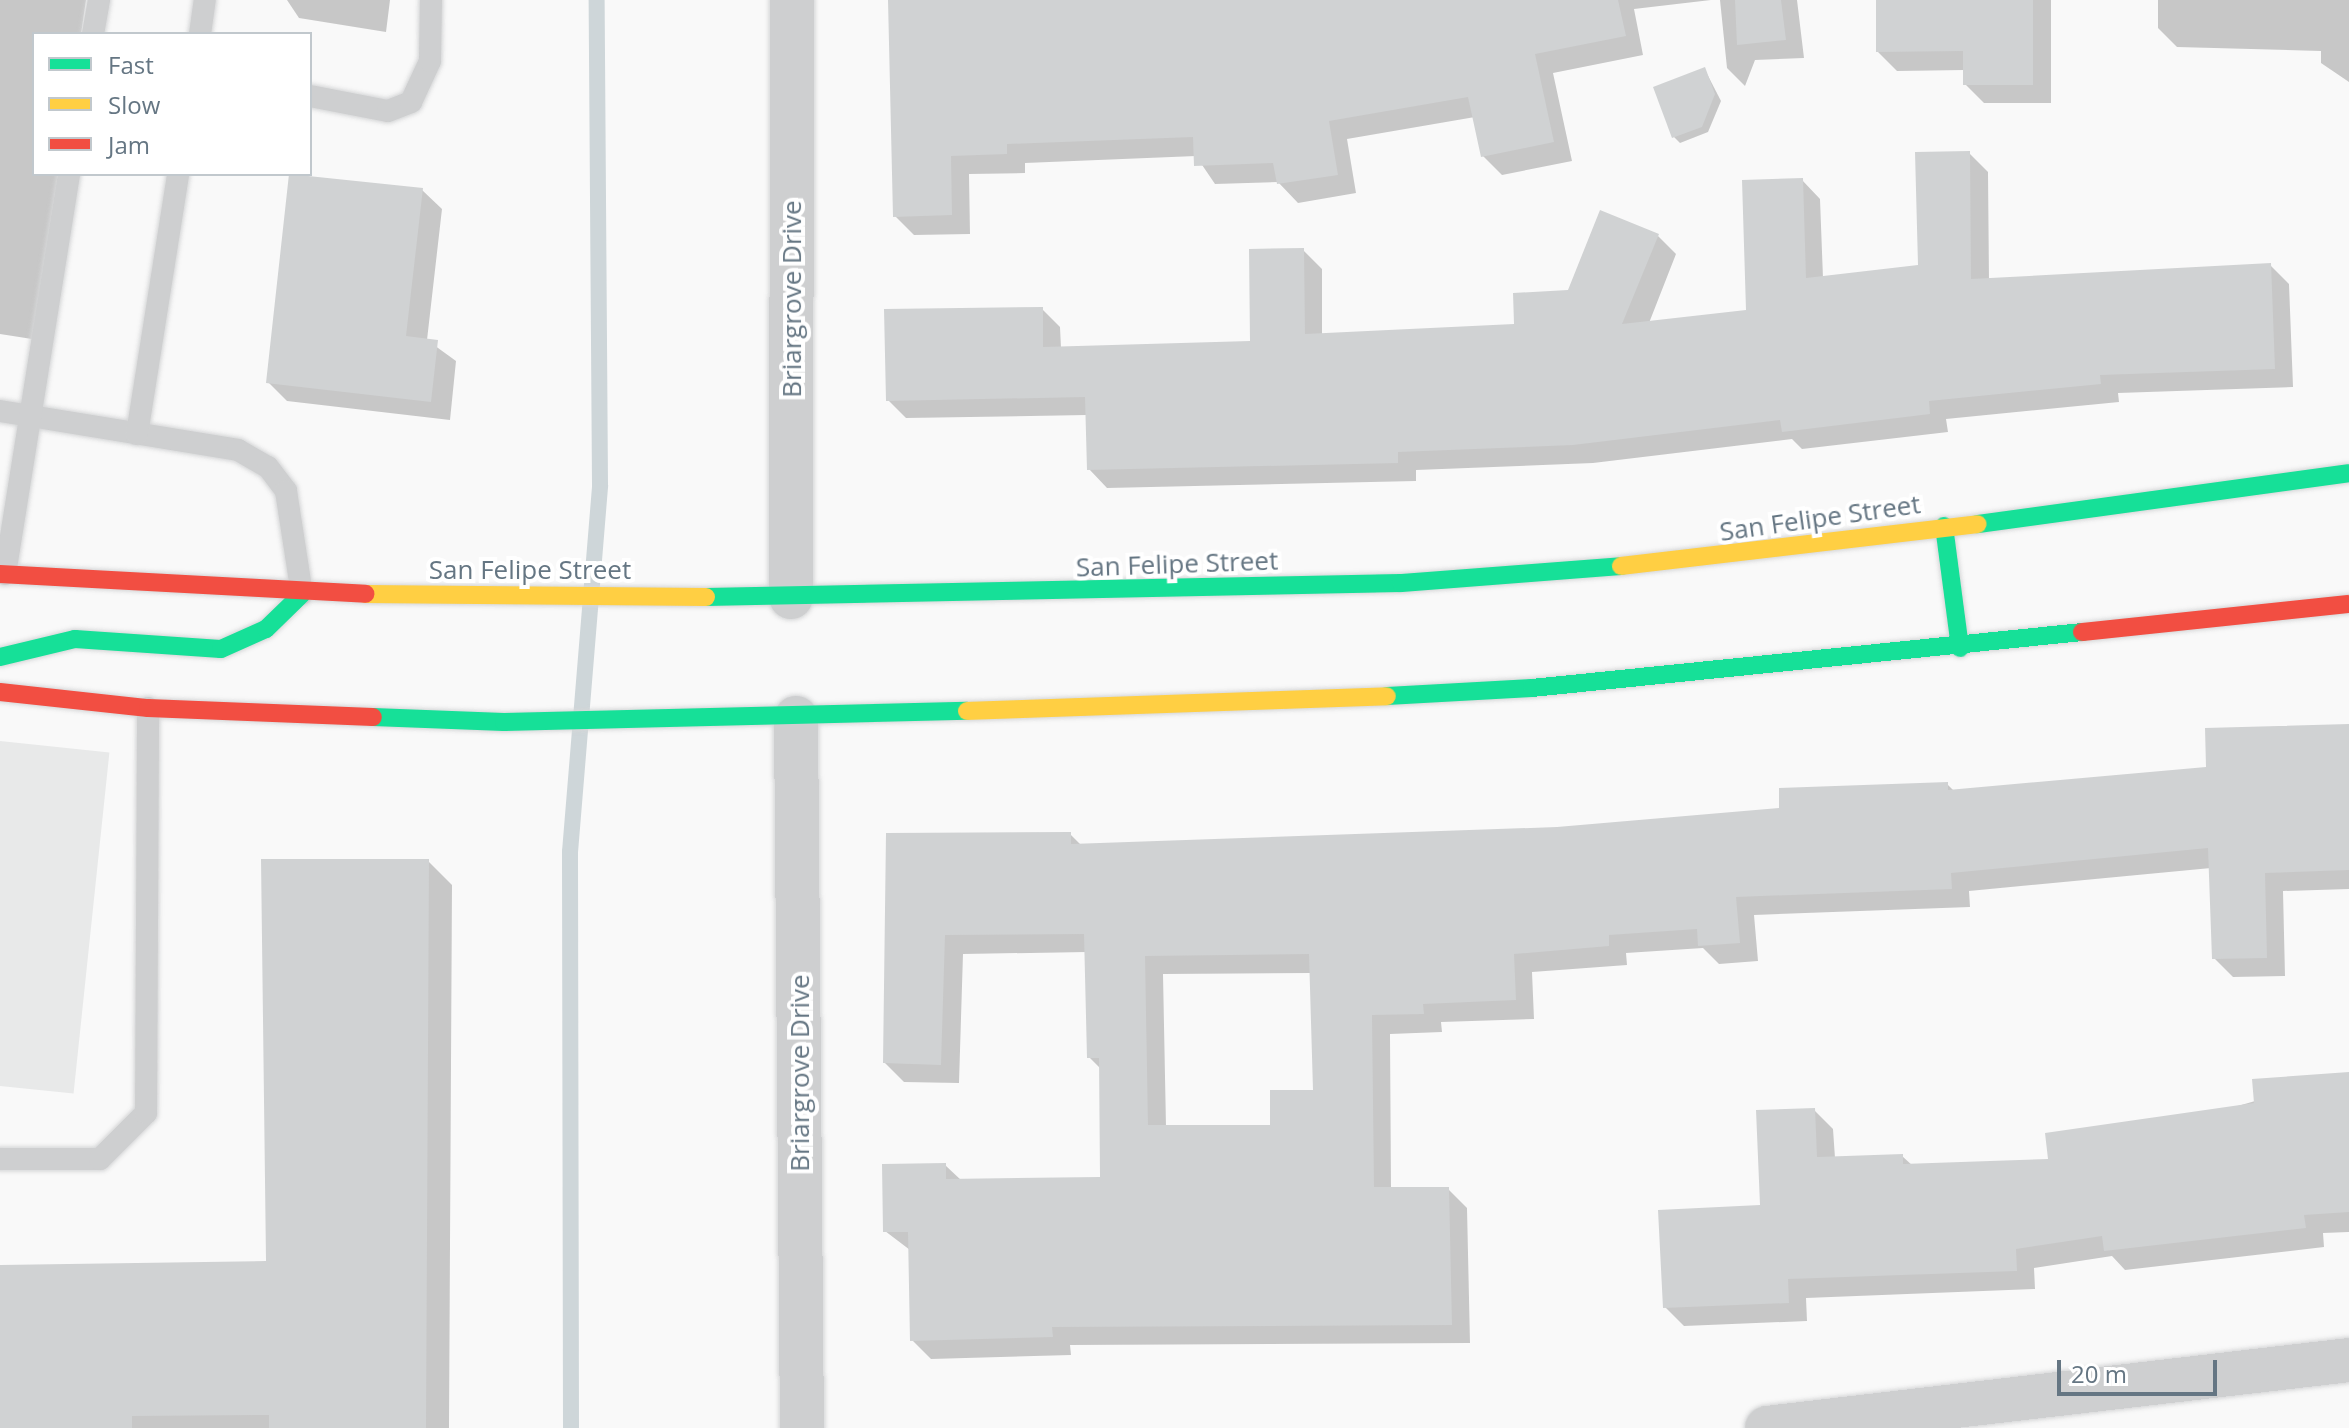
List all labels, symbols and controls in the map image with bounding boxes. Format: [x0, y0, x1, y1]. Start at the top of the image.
legend [32, 32, 312, 176]
text: Fast [108, 48, 154, 81]
text: Slow [108, 88, 160, 121]
text: Jam [108, 128, 150, 161]
street label: Briargrove Drive [776, 200, 808, 398]
street label: San Felipe Street [1718, 488, 1922, 548]
street label: San Felipe Street [1075, 545, 1279, 583]
street label: San Felipe Street [429, 554, 631, 586]
street label: Briargrove Drive [784, 974, 816, 1172]
scale bar [2061, 1344, 2221, 1394]
text: 20 m [2071, 1357, 2127, 1390]

